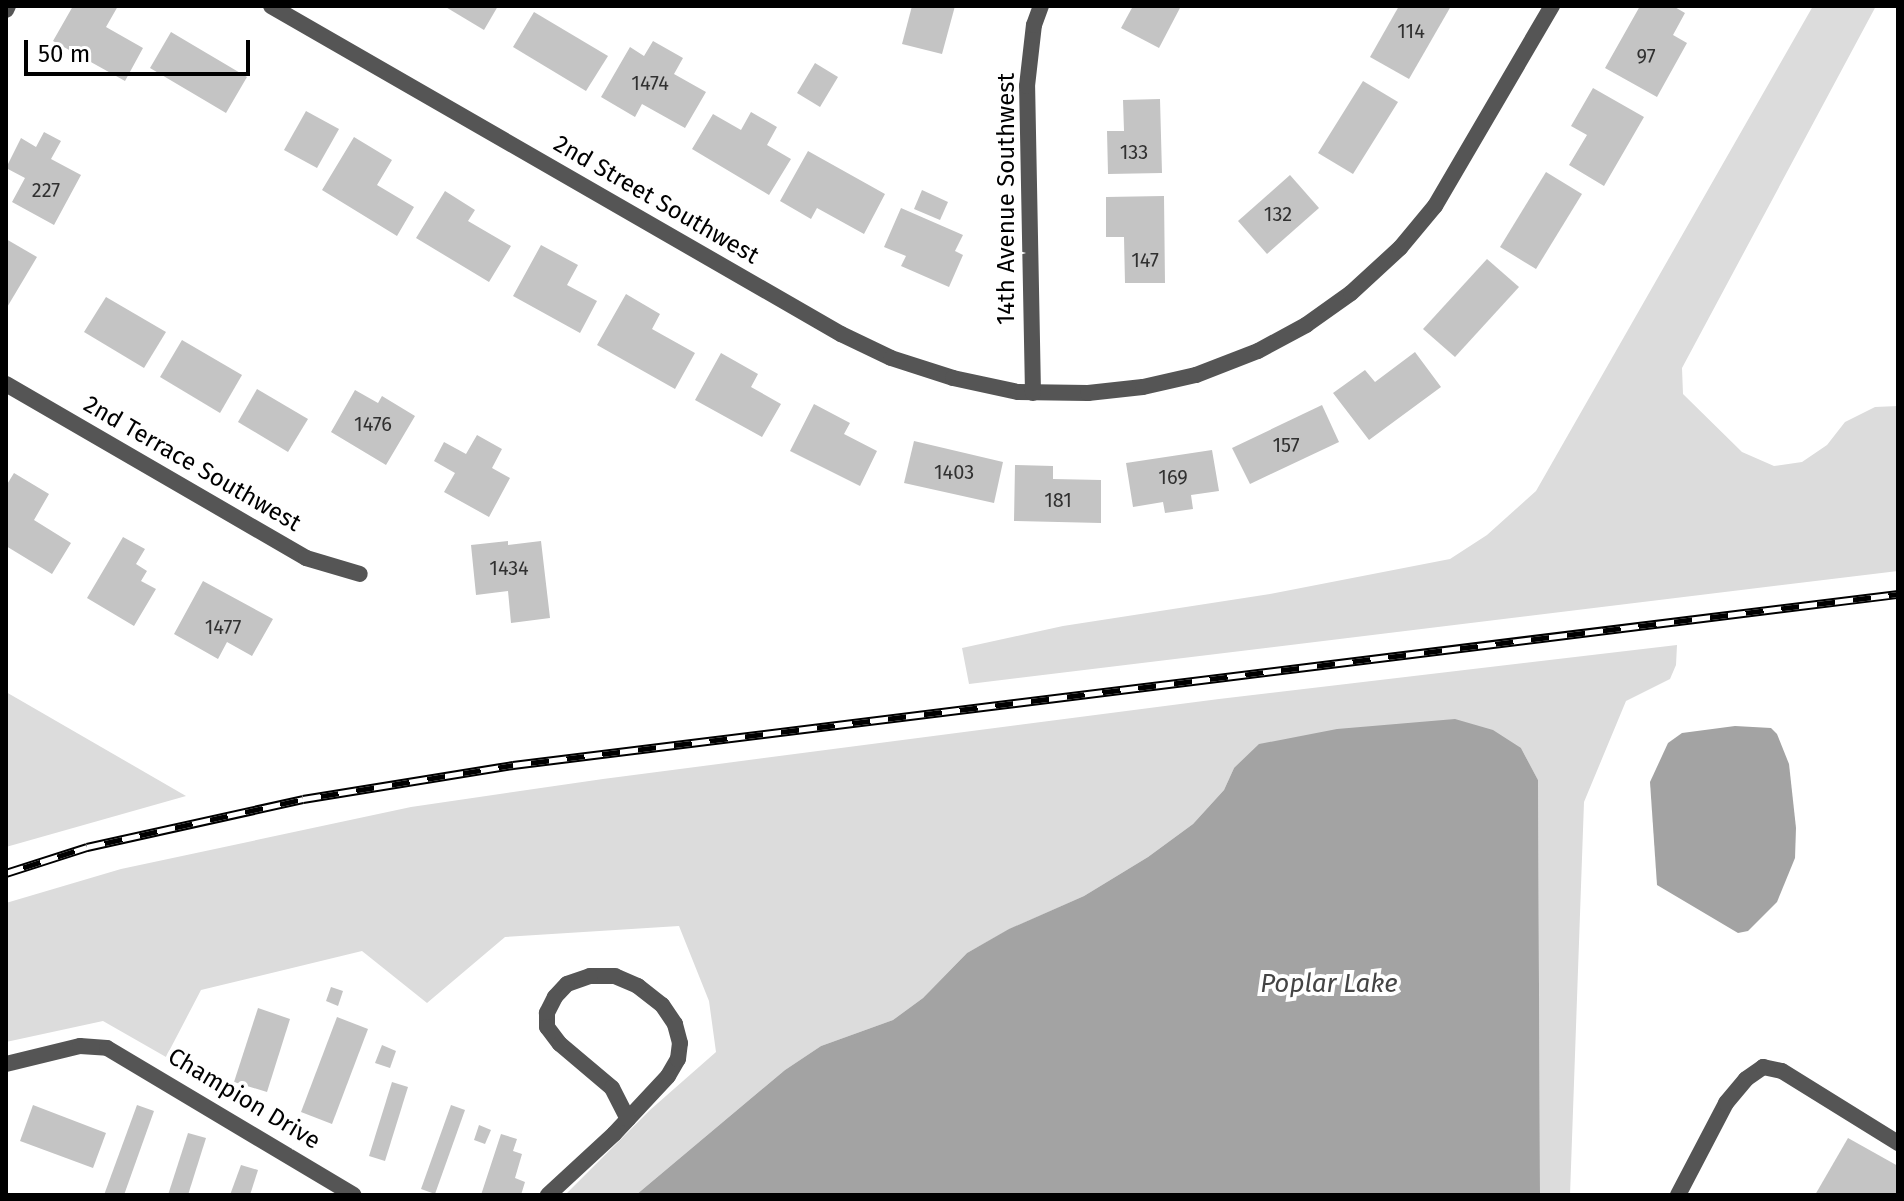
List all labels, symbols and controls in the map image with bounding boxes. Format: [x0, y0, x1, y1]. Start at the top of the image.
house number: 114 [1397, 19, 1425, 43]
scale bar [28, 24, 254, 74]
text: 50 m [38, 40, 90, 68]
house number: 97 [1636, 44, 1656, 68]
house number: 1474 [631, 71, 669, 95]
street label: 14th Avenue Southwest [993, 73, 1021, 325]
street label: 2nd Street Southwest [548, 130, 764, 270]
house number: 133 [1120, 140, 1148, 164]
house number: 227 [32, 178, 60, 202]
house number: 132 [1264, 202, 1292, 226]
house number: 147 [1131, 248, 1159, 272]
street label: 2nd Terrace Southwest [78, 390, 306, 538]
house number: 1476 [354, 412, 392, 436]
house number: 157 [1272, 433, 1300, 457]
house number: 1403 [934, 460, 974, 484]
house number: 169 [1158, 465, 1188, 489]
house number: 181 [1044, 488, 1072, 512]
house number: 1434 [489, 556, 529, 580]
house number: 1477 [205, 615, 241, 639]
water label: Poplar Lake [1260, 968, 1398, 1000]
street label: Champion Drive [163, 1042, 325, 1156]

